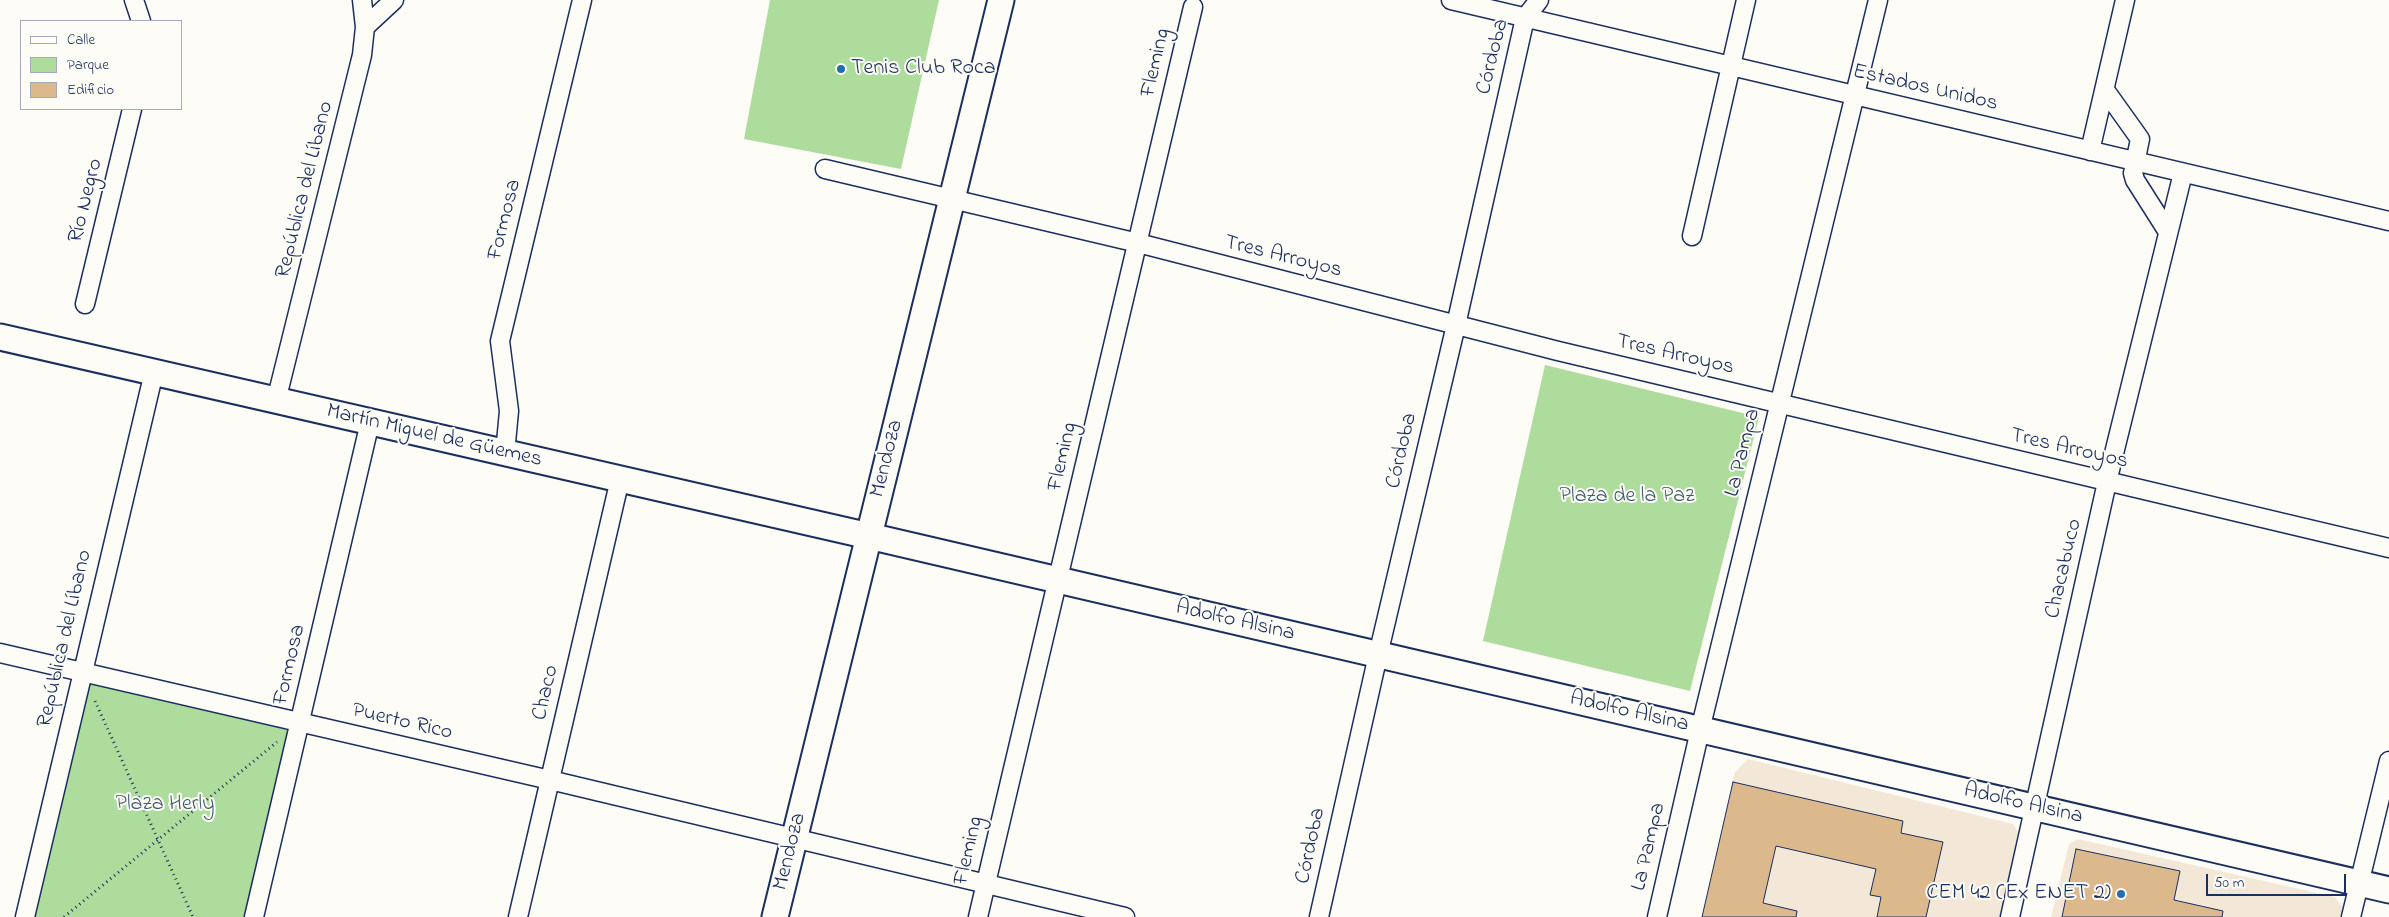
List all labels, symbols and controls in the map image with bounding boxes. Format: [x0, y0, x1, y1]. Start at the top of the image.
street label: Córdoba [1472, 16, 1516, 98]
legend [20, 20, 182, 110]
street label: Fleming [1136, 26, 1178, 100]
text: Calle [67, 29, 95, 51]
text: Parque [67, 54, 109, 76]
place label: Tenis Club Roca [851, 56, 996, 82]
street label: Estados Unidos [1850, 59, 2000, 119]
marker: Tenis Club Roca [835, 63, 847, 75]
text: Edificio [67, 79, 114, 101]
street label: República del Líbano [271, 99, 341, 281]
street label: Río Negro [64, 156, 110, 246]
street label: Formosa [483, 177, 529, 263]
street label: Tres Arroyos [1222, 231, 1344, 285]
street label: Tres Arroyos [1613, 330, 1737, 382]
street label: Martín Miguel de Güemes [324, 399, 544, 475]
street label: La Pampa [1720, 406, 1768, 500]
street label: Córdoba [1381, 411, 1425, 491]
street label: Mendoza [866, 418, 910, 500]
street label: Fleming [1043, 420, 1085, 494]
street label: Tres Arroyos [2007, 424, 2131, 476]
park label: Plaza de la Paz [1560, 484, 1694, 510]
street label: Chacabuco [2041, 517, 2089, 621]
street label: República del Líbano [33, 548, 99, 730]
street label: Adolfo Alsina [1173, 595, 1297, 649]
street label: Formosa [269, 622, 313, 708]
street label: Chaco [528, 663, 566, 723]
street label: Adolfo Alsina [1567, 686, 1691, 740]
street label: Puerto Rico [349, 699, 455, 747]
street label: Adolfo Alsina [1961, 778, 2085, 832]
park label: Plaza Herly [116, 792, 214, 818]
street label: La Pampa [1627, 800, 1673, 894]
street label: Córdoba [1291, 806, 1333, 886]
street label: Mendoza [769, 811, 813, 893]
street label: Fleming [949, 814, 991, 888]
scale bar [2209, 864, 2349, 896]
text: 50 m [2214, 872, 2244, 894]
place label: CEM 42 (Ex ENET 2) [1926, 881, 2111, 907]
marker: CEM 42 (Ex ENET 2) [2115, 888, 2127, 900]

